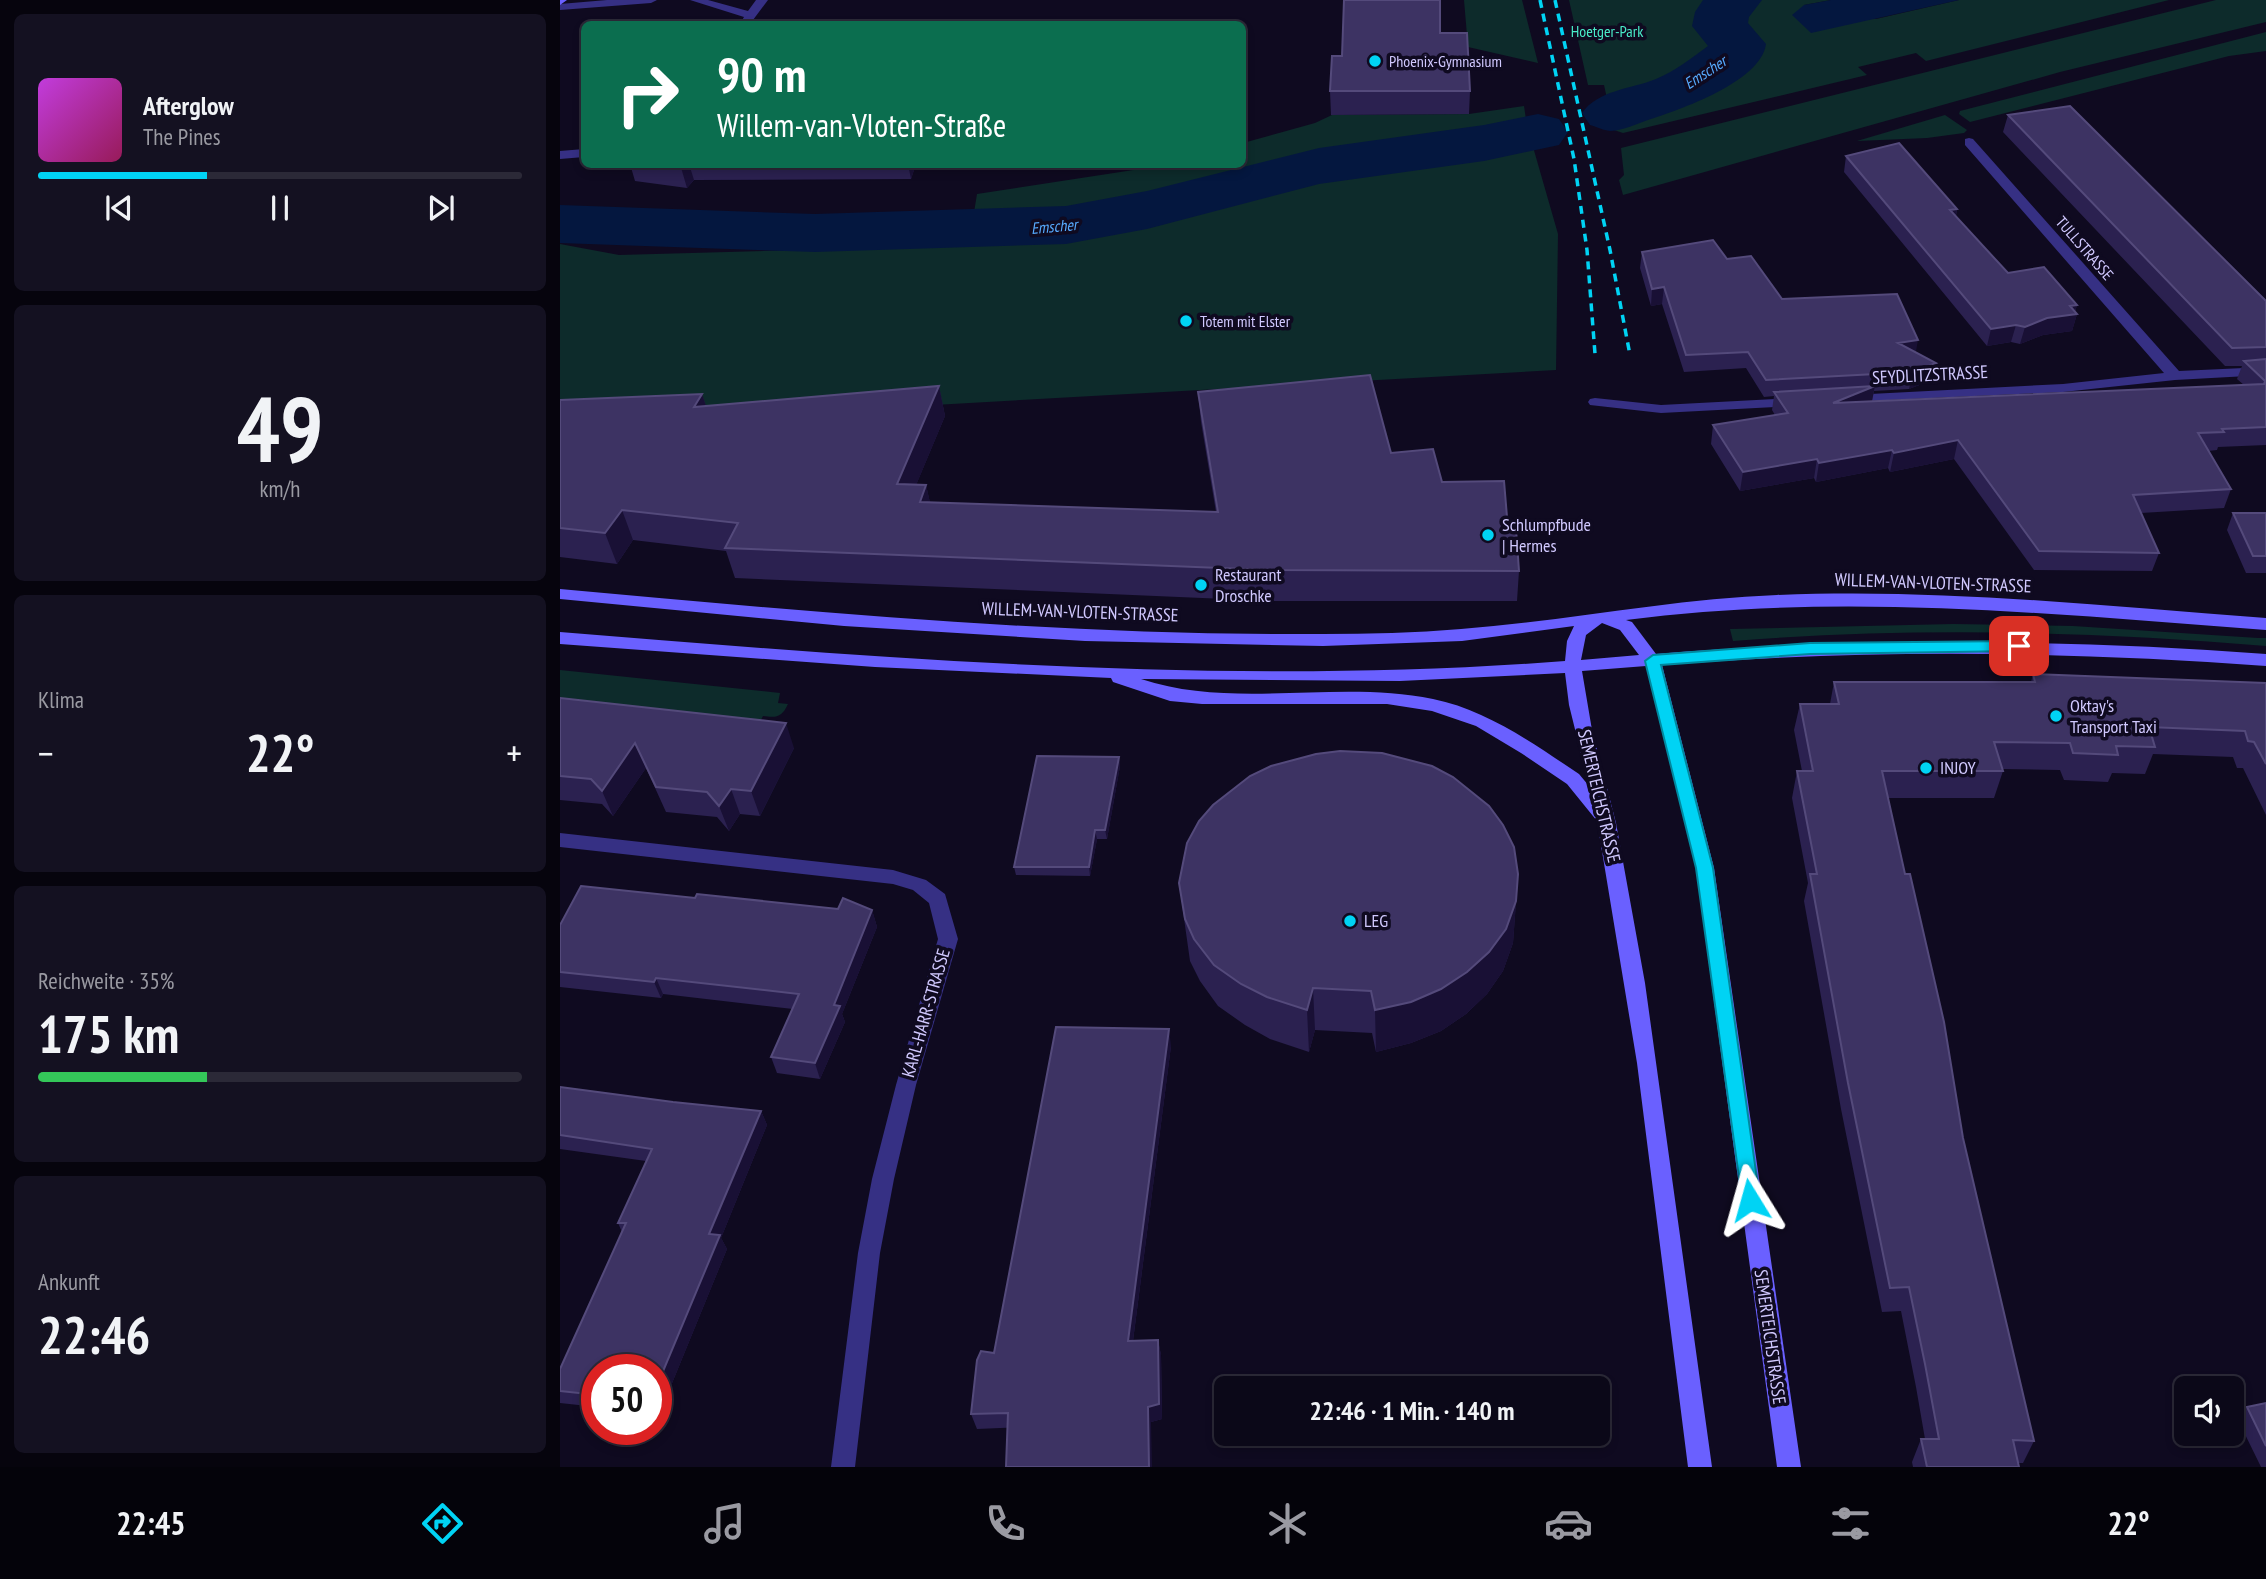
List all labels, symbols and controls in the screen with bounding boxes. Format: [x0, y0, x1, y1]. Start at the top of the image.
park label: Hoetger-Park [1571, 21, 1644, 41]
text: 90 m [717, 42, 806, 106]
icon: right [602, 49, 693, 140]
water label: Emscher [1680, 50, 1732, 93]
place label: Phoenix-Gymnasium [1389, 51, 1502, 71]
marker: Phoenix-Gymnasium [1367, 53, 1383, 69]
text: Afterglow [143, 89, 234, 122]
text: Willem-van-Vloten-Straße [717, 104, 1006, 146]
text: The Pines [143, 122, 221, 151]
icon: previous [100, 189, 138, 227]
icon: pause [261, 189, 299, 227]
icon: next [422, 189, 460, 227]
street label: TULLSTRASSE [2052, 212, 2118, 284]
water label: Emscher [1030, 214, 1081, 238]
place label: Totem mit Elster [1200, 311, 1291, 331]
marker: Totem mit Elster [1178, 313, 1194, 329]
street label: SEYDLITZSTRASSE [1872, 360, 1988, 389]
text: 49 [237, 369, 324, 487]
text: km/h [260, 474, 300, 503]
place label: Schlumpfbude | Hermes [1502, 513, 1591, 557]
marker: Schlumpfbude | Hermes [1480, 527, 1496, 543]
place label: Restaurant Droschke [1215, 563, 1281, 607]
street label: WILLEM-VAN-VLOTEN-STRASSE [1834, 568, 2032, 597]
marker: Restaurant Droschke [1193, 577, 1209, 593]
street label: WILLEM-VAN-VLOTEN-STRASSE [981, 597, 1179, 626]
pin [1989, 616, 2049, 676]
icon: arrive [2000, 627, 2038, 665]
text: Klima [38, 685, 84, 714]
place label: Oktay's Transport Taxi [2070, 694, 2157, 738]
marker: Oktay's Transport Taxi [2048, 708, 2064, 724]
text: 22° [246, 719, 314, 786]
street label: SEMERTEICHSTRASSE [1573, 727, 1626, 865]
text: − [38, 728, 54, 777]
text: + [506, 728, 522, 777]
place label: INJOY [1940, 756, 1976, 779]
marker: INJOY [1918, 760, 1934, 776]
place label: LEG [1364, 909, 1388, 932]
marker: LEG [1342, 913, 1358, 929]
street label: KARL-HARR-STRASSE [896, 946, 955, 1080]
text: Reichweite · 35% [38, 966, 174, 995]
text: 175 km [38, 1000, 179, 1067]
position arrow [1713, 1163, 1787, 1237]
text: Ankunft [38, 1267, 100, 1296]
street label: SEMERTEICHSTRASSE [1750, 1268, 1791, 1406]
text: 22:46 [38, 1301, 150, 1368]
speed limit sign: 50 [581, 1354, 672, 1445]
map controls [2174, 1376, 2244, 1446]
button: sound [2174, 1376, 2244, 1446]
text: 22:46 · 1 Min. · 140 m [1310, 1394, 1514, 1427]
icon: directions [418, 1499, 467, 1548]
icon: music [700, 1499, 749, 1548]
icon: phone [981, 1499, 1030, 1548]
icon: climate [1263, 1499, 1312, 1548]
icon: car [1544, 1499, 1593, 1548]
icon: filters [1826, 1499, 1875, 1548]
text: 22:45 [116, 1502, 186, 1544]
text: 22° [2107, 1502, 2150, 1544]

